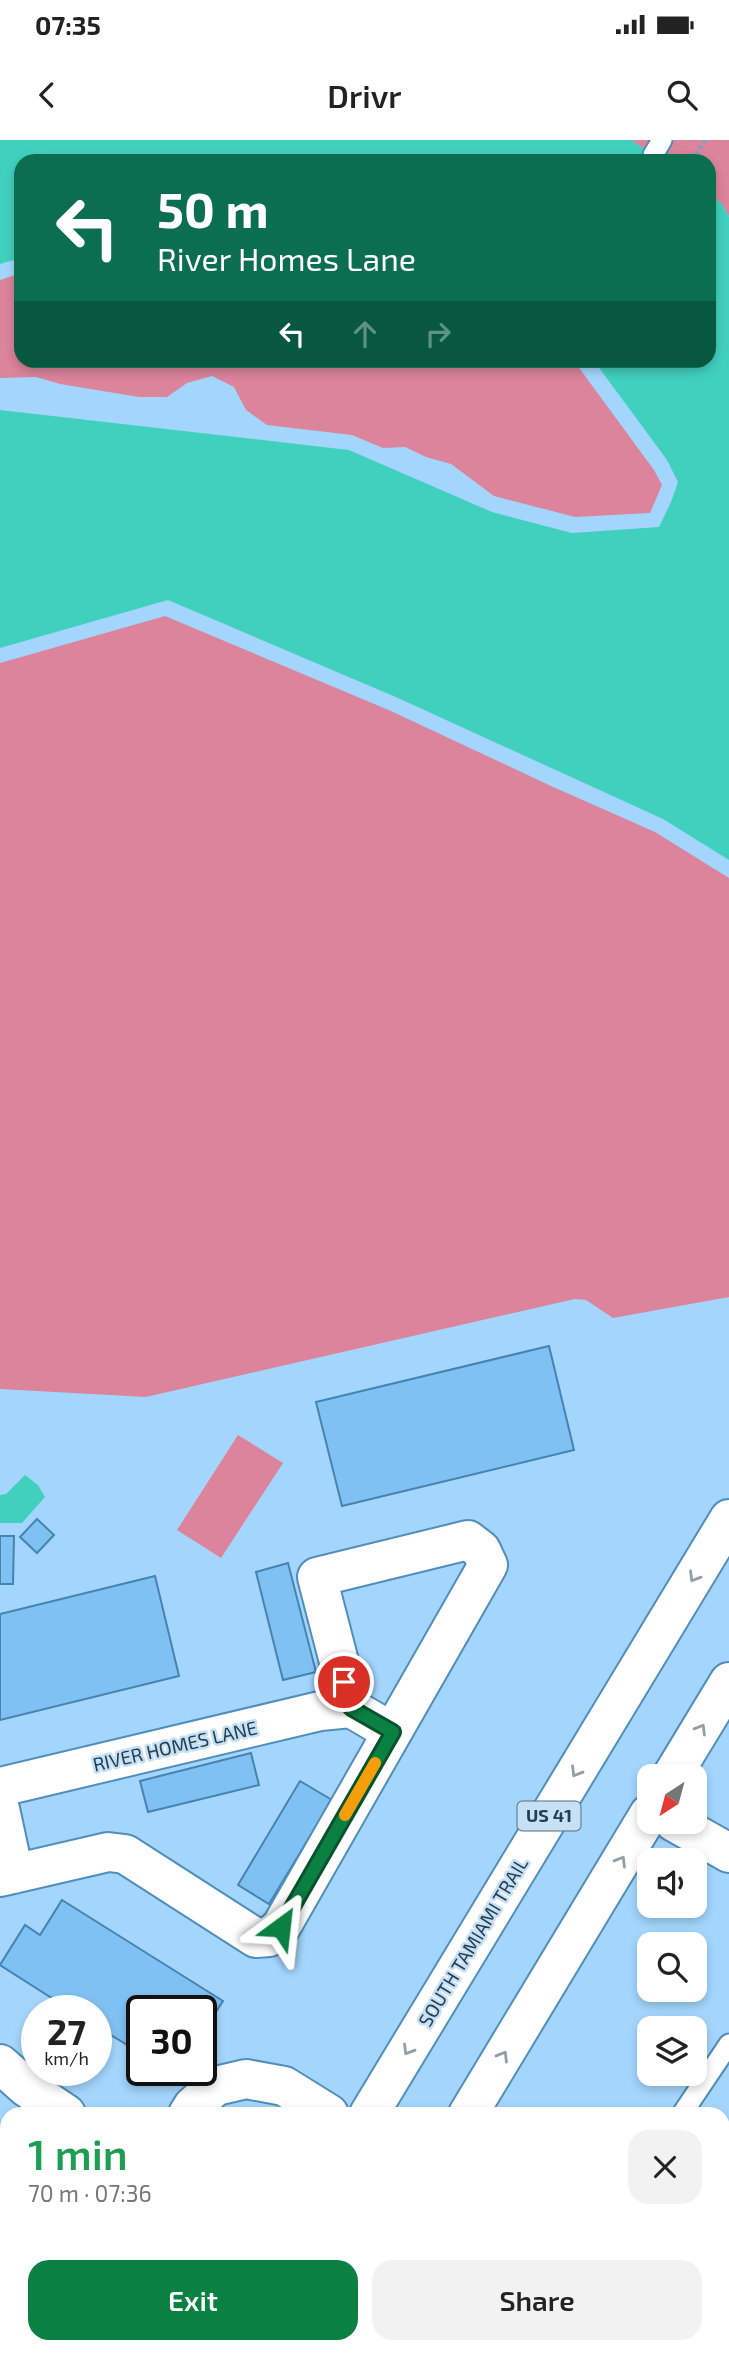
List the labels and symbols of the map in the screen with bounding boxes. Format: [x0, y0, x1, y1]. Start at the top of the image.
one-way arrow [689, 1570, 702, 1583]
pin [314, 1652, 374, 1712]
street label: RIVER HOMES LANE [90, 1715, 259, 1776]
one-way arrow [692, 1723, 705, 1736]
one-way arrow [571, 1764, 584, 1777]
north arrow [637, 1764, 707, 1834]
road number: US 41 [518, 1801, 580, 1830]
street label: SOUTH TAMIAMI TRAIL [413, 1853, 532, 2031]
one-way arrow [613, 1855, 626, 1868]
position arrow [244, 1890, 318, 1964]
speed limit sign: 30 [126, 1995, 217, 2086]
one-way arrow [403, 2043, 416, 2056]
one-way arrow [495, 2050, 508, 2063]

